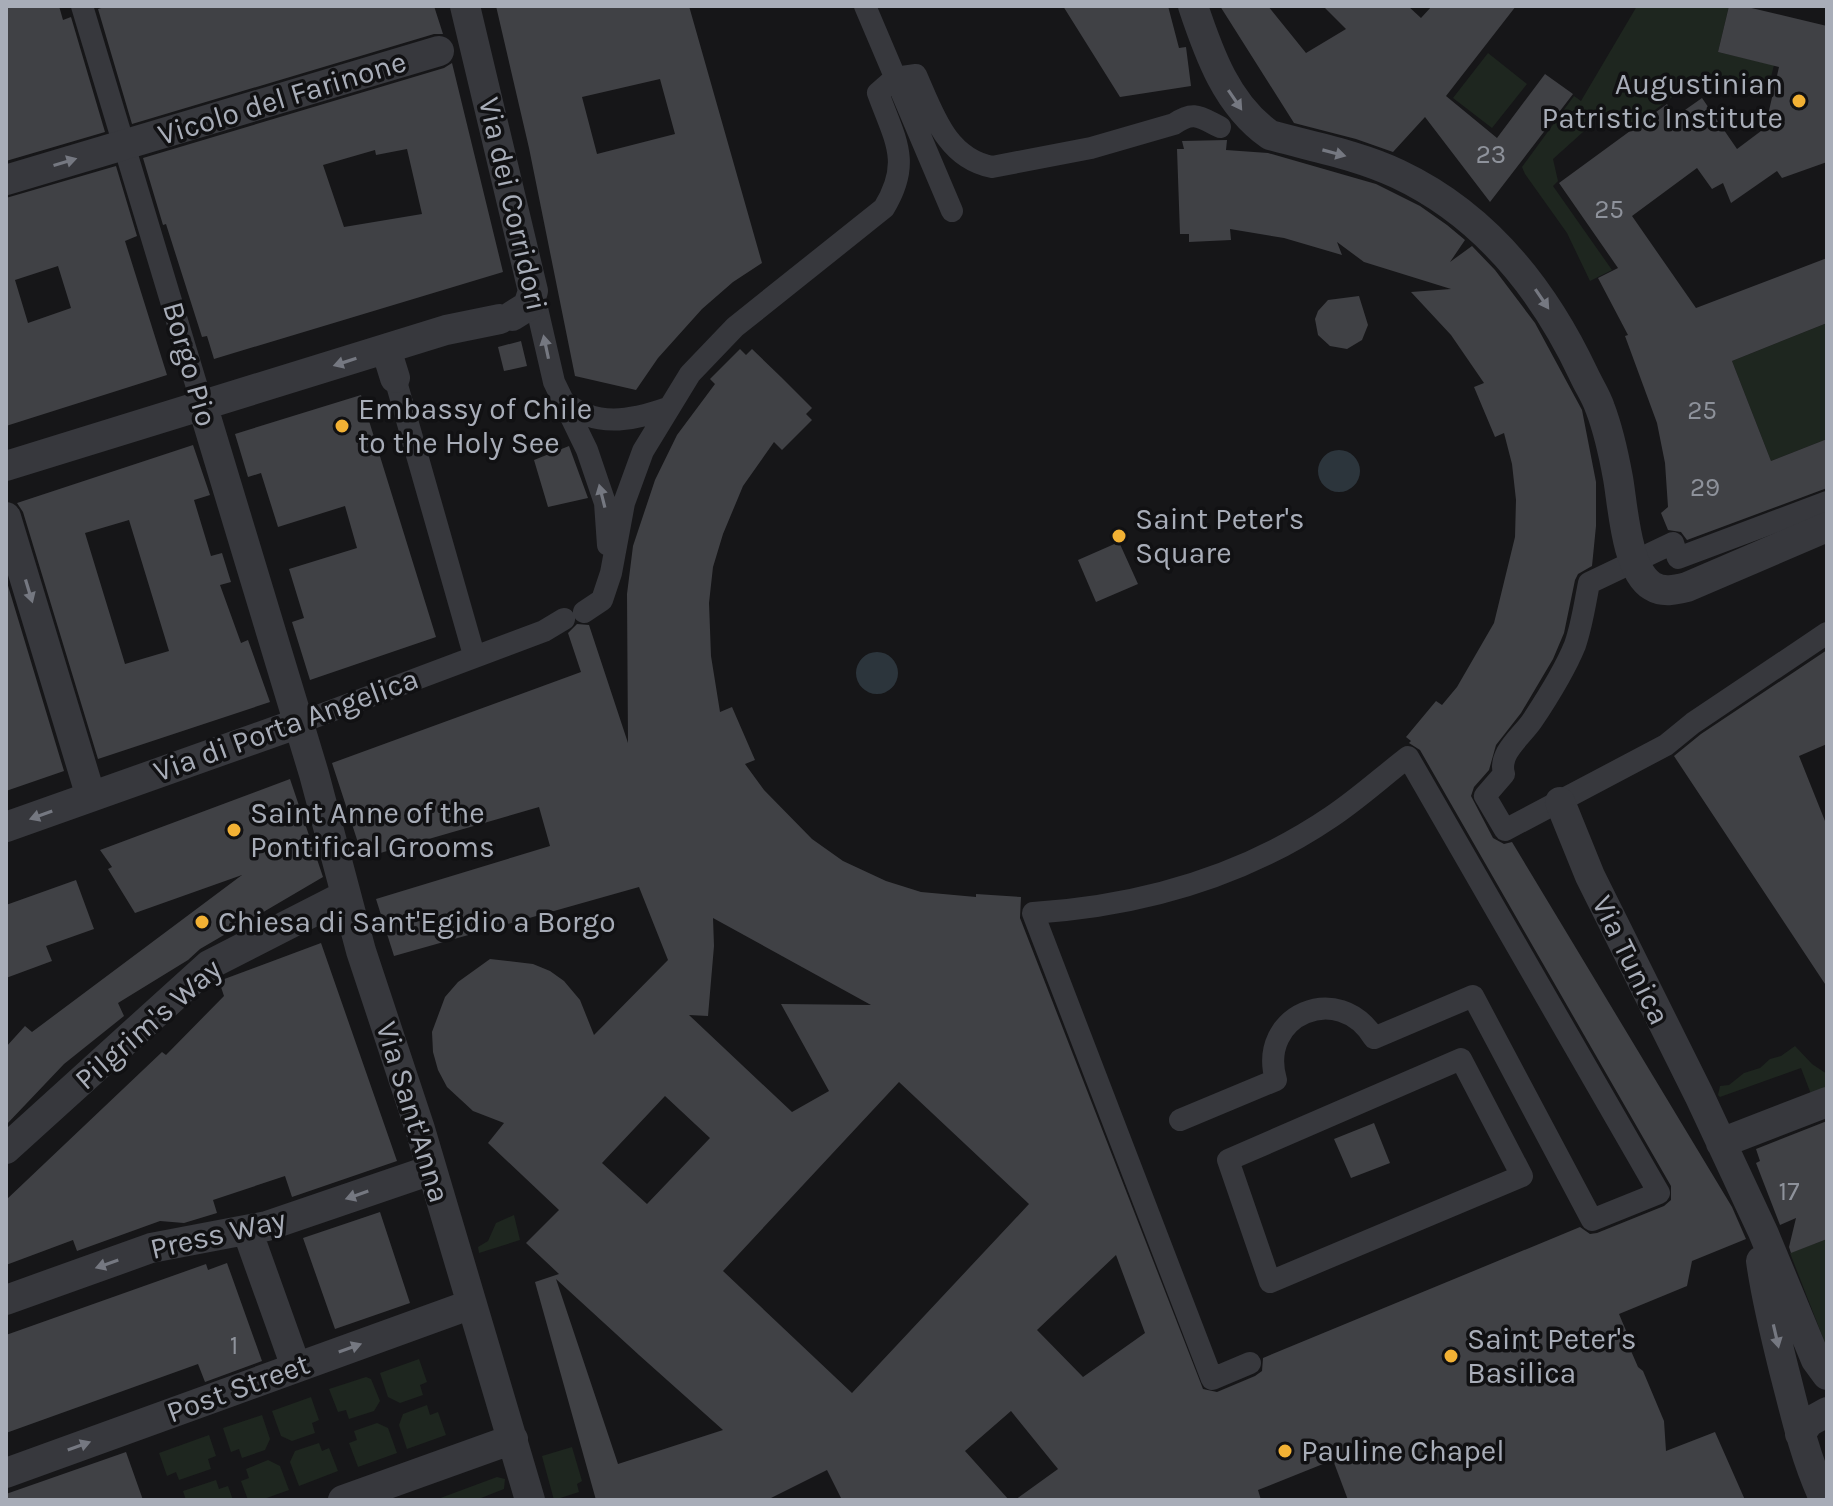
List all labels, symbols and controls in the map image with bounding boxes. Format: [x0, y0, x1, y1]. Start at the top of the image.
street label: Vicolo del Farinone [154, 43, 410, 153]
place label: Augustinian Patristic Institute [1542, 66, 1783, 136]
one-way arrow [1227, 89, 1242, 110]
marker: Augustinian Patristic Institute [1790, 92, 1808, 110]
street label: Via dei Corridori [471, 94, 555, 314]
house number: 23 [1476, 139, 1506, 170]
one-way arrow [1323, 147, 1347, 160]
one-way arrow [54, 155, 78, 168]
house number: 25 [1594, 194, 1624, 225]
one-way arrow [1534, 288, 1549, 309]
street label: Borgo Pio [155, 298, 225, 430]
one-way arrow [539, 334, 552, 359]
one-way arrow [333, 356, 357, 369]
place label: Embassy of Chile to the Holy See [358, 391, 592, 461]
house number: 25 [1687, 395, 1717, 426]
marker: Embassy of Chile to the Holy See [333, 417, 351, 435]
house number: 29 [1690, 472, 1720, 503]
one-way arrow [595, 484, 608, 509]
place label: Saint Peter's Square [1135, 501, 1304, 571]
marker: Saint Peter's Square [1110, 527, 1128, 545]
one-way arrow [23, 580, 36, 604]
street label: Via di Porta Angelica [149, 660, 423, 790]
place label: Saint Anne of the Pontifical Grooms [250, 795, 495, 865]
one-way arrow [28, 809, 52, 822]
marker: Saint Anne of the Pontifical Grooms [225, 821, 243, 839]
street label: Via Tunica [1584, 889, 1678, 1031]
place label: Chiesa di Sant'Egidio a Borgo [218, 904, 616, 940]
marker: Chiesa di Sant'Egidio a Borgo [193, 913, 211, 931]
street label: Pilgrim's Way [68, 951, 229, 1097]
street label: Via Sant'Anna [368, 1017, 458, 1207]
house number: 17 [1779, 1176, 1799, 1207]
one-way arrow [345, 1189, 369, 1201]
street label: Press Way [147, 1201, 289, 1267]
one-way arrow [95, 1258, 119, 1271]
place label: Saint Peter's Basilica [1467, 1321, 1636, 1391]
one-way arrow [1770, 1324, 1783, 1349]
house number: 1 [230, 1330, 238, 1361]
one-way arrow [338, 1341, 362, 1353]
street label: Post Street [162, 1346, 314, 1430]
marker: Saint Peter's Basilica [1442, 1347, 1460, 1365]
place label: Pauline Chapel [1301, 1433, 1505, 1469]
one-way arrow [67, 1439, 91, 1452]
marker: Pauline Chapel [1276, 1442, 1294, 1460]

